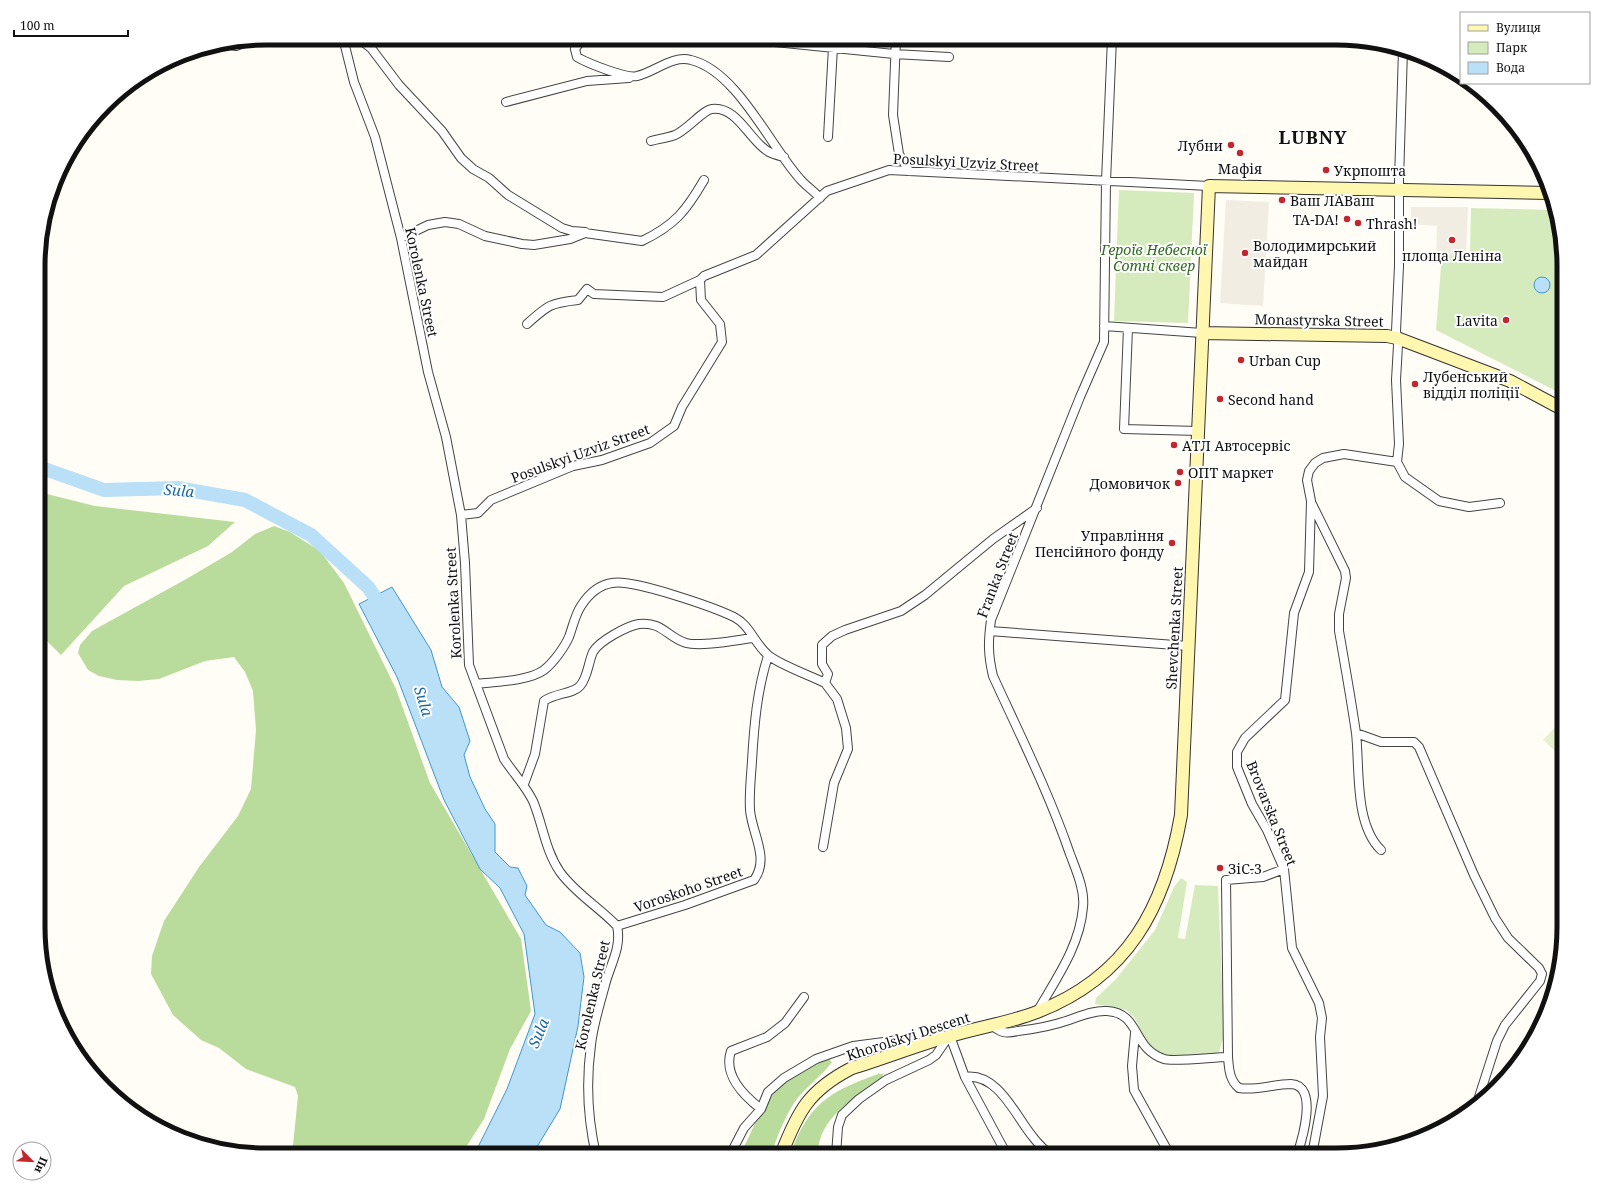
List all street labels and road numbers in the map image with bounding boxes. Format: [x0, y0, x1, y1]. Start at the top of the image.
street label: Posulskyi Uzviz Street [892, 149, 1040, 175]
street label: Korolenka Street [401, 225, 443, 339]
street label: Monastyrska Street [1254, 309, 1384, 331]
street label: Posulskyi Uzviz Street [508, 419, 652, 487]
street label: Franka Street [972, 529, 1022, 621]
street label: Korolenka Street [441, 547, 465, 659]
street label: Shevchenka Street [1161, 566, 1187, 690]
street label: Brovarska Street [1242, 758, 1302, 868]
street label: Voroskoho Street [631, 862, 745, 916]
street label: Korolenka Street [570, 938, 614, 1052]
street label: Khorolskyi Descent [844, 1007, 972, 1065]

